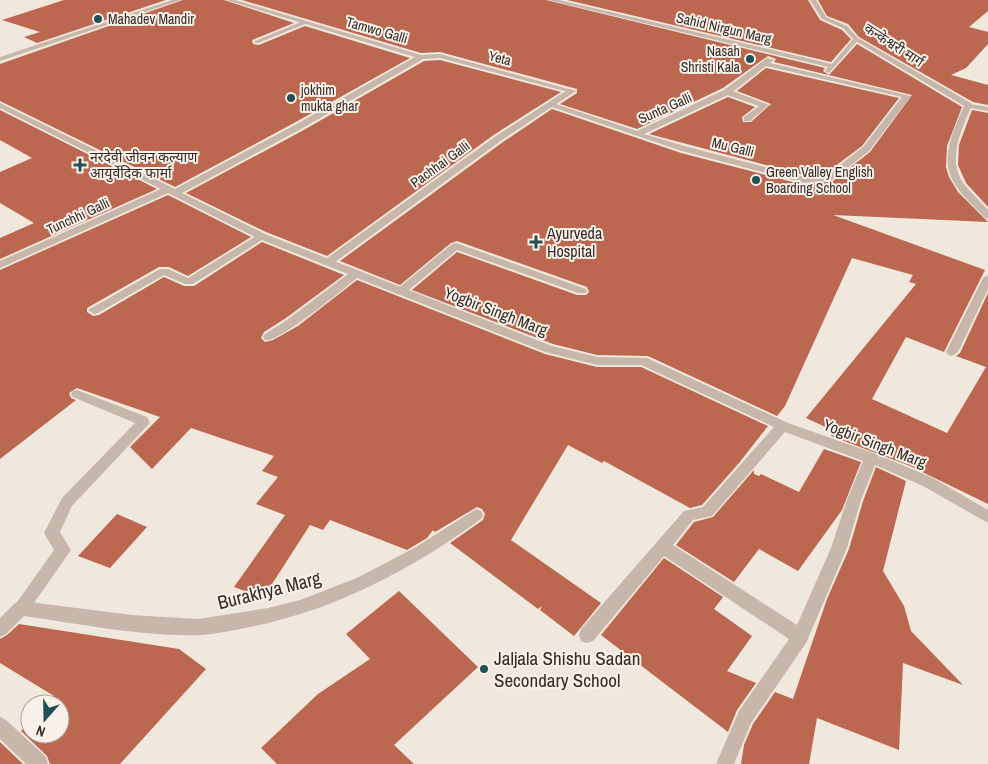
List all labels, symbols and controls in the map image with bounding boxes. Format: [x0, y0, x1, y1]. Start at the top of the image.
street label: Sahid Nirgun Marg [675, 8, 774, 48]
place label: Mahadev Mandir [108, 10, 194, 28]
marker: Mahadev Mandir [92, 13, 104, 25]
street label: Tamwo Galli [344, 13, 410, 47]
street label: कन्केश्वरी मार्ग [861, 19, 928, 72]
place label: Nasah Shristi Kala [681, 42, 741, 76]
street label: Yeta [487, 47, 514, 70]
marker: Nasah Shristi Kala [744, 53, 756, 65]
place label: jokhim mukta ghar [300, 81, 359, 115]
street label: Sunta Galli [635, 88, 695, 128]
marker: jokhim mukta ghar [285, 92, 297, 104]
street label: Mu Galli [710, 133, 756, 161]
street label: Pachhai Galli [407, 136, 473, 192]
place label: नरदेवी जीवन कल्याण आयुर्वेदिक फार्मा [90, 148, 198, 183]
marker: नरदेवी जीवन कल्याण आयुर्वेदिक फार्मा [74, 159, 86, 171]
place label: Green Valley English Boarding School [766, 163, 873, 197]
marker: Green Valley English Boarding School [750, 174, 762, 186]
street label: Tunchhi Galli [44, 194, 112, 238]
place label: Ayurveda Hospital [546, 222, 603, 262]
marker: Ayurveda Hospital [529, 235, 543, 249]
street label: Yogbir Singh Marg [441, 281, 552, 341]
street label: Yogbir Singh Marg [820, 413, 931, 473]
street label: Burakhya Marg [215, 565, 324, 615]
place label: Jaljala Shishu Sadan Secondary School [494, 645, 640, 693]
marker: Jaljala Shishu Sadan Secondary School [478, 663, 490, 675]
north arrow [20, 694, 70, 744]
text: N [34, 721, 48, 741]

